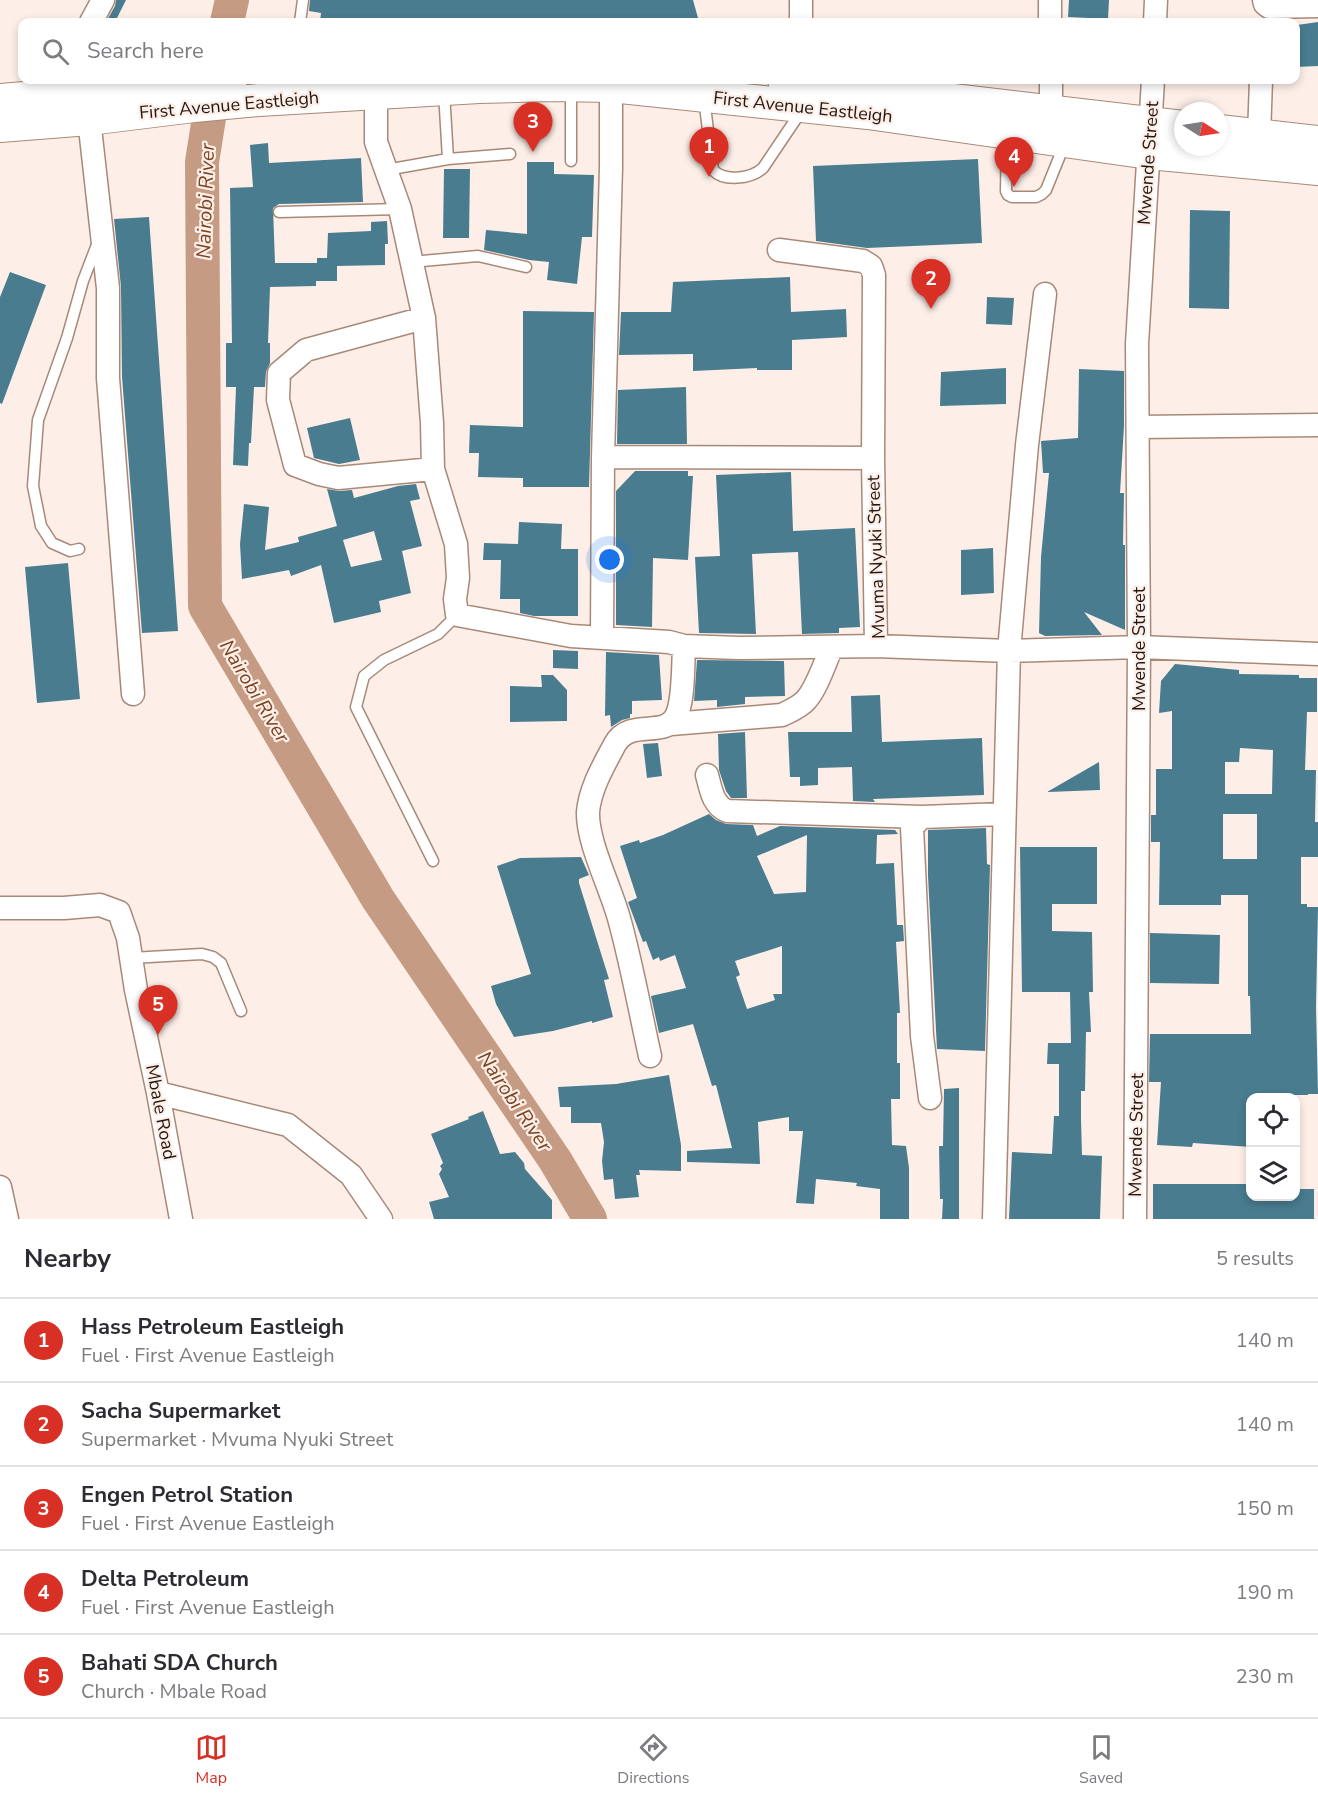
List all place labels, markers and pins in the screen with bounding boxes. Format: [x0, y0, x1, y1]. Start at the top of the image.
pin: 3 [514, 102, 552, 152]
pin: 1 [690, 128, 728, 177]
pin: 4 [994, 138, 1034, 187]
pin: 2 [912, 260, 950, 309]
pin: 5 [138, 986, 178, 1035]

